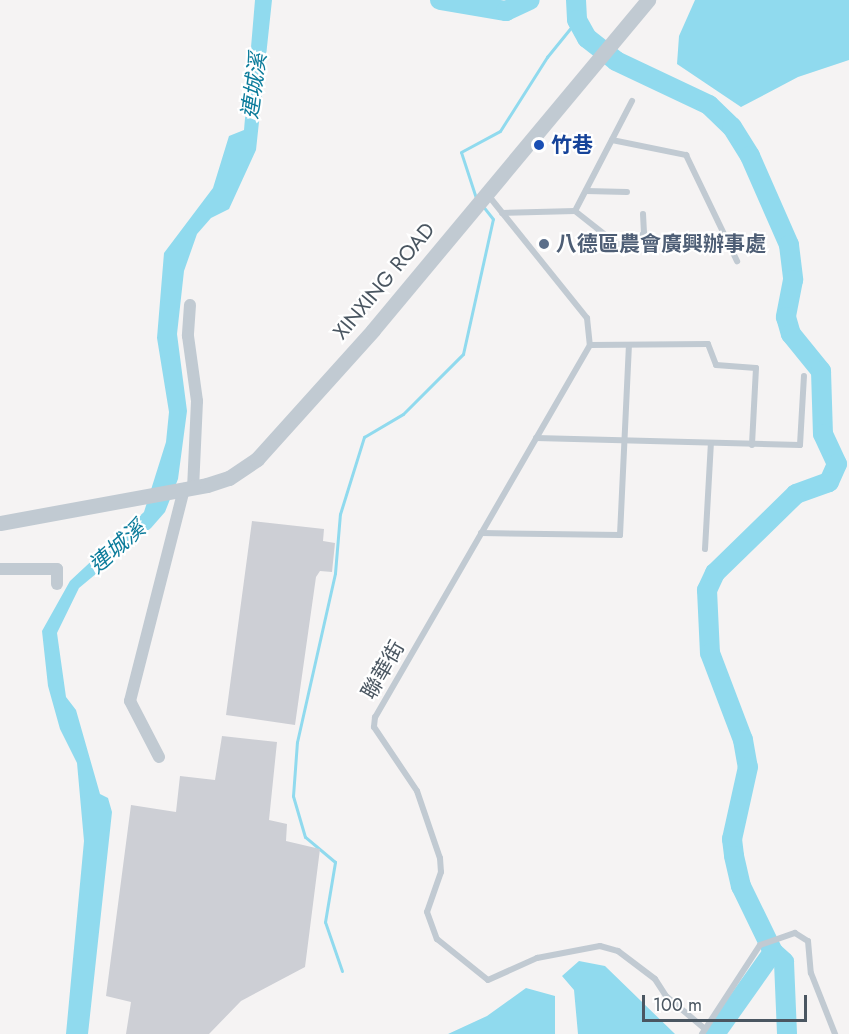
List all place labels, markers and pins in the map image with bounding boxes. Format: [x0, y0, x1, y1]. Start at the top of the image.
place label: 竹巷 [551, 132, 593, 158]
marker: 竹巷 [532, 138, 546, 152]
place label: 八德區農會廣興辦事處 [556, 231, 766, 257]
marker: 八德區農會廣興辦事處 [537, 237, 551, 251]

